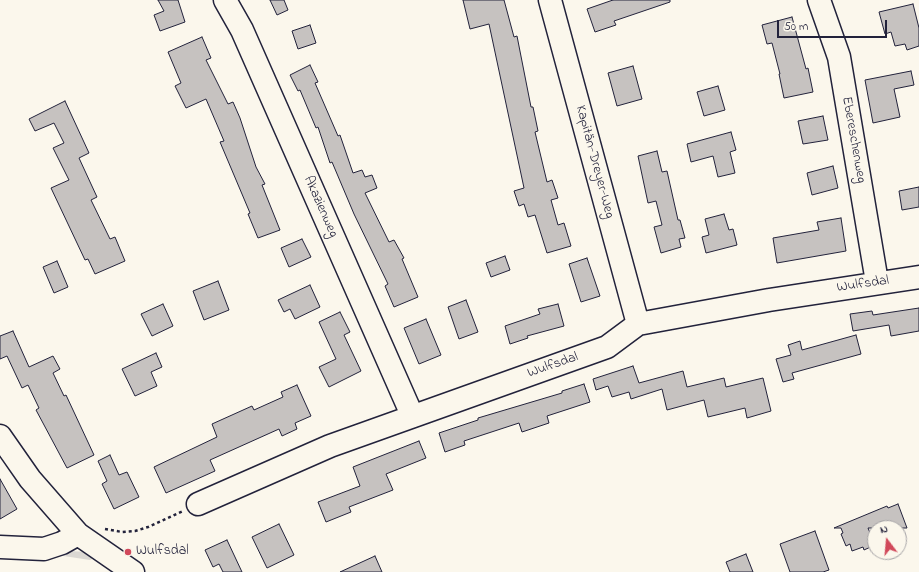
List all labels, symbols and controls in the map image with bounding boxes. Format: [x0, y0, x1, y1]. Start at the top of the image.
scale bar [779, 12, 889, 38]
text: 50 m [784, 18, 808, 36]
street label: Ebereschenweg [837, 95, 869, 185]
street label: Kapitän-Dreyer-Weg [571, 104, 617, 220]
street label: Akazienweg [299, 174, 341, 240]
street label: Wulfsdal [836, 273, 890, 297]
street label: Wulfsdal [525, 350, 581, 382]
north arrow [867, 520, 907, 560]
text: N [878, 521, 890, 538]
place label: Wulfsdal [136, 544, 189, 560]
marker: Wulfsdal [123, 547, 133, 557]

